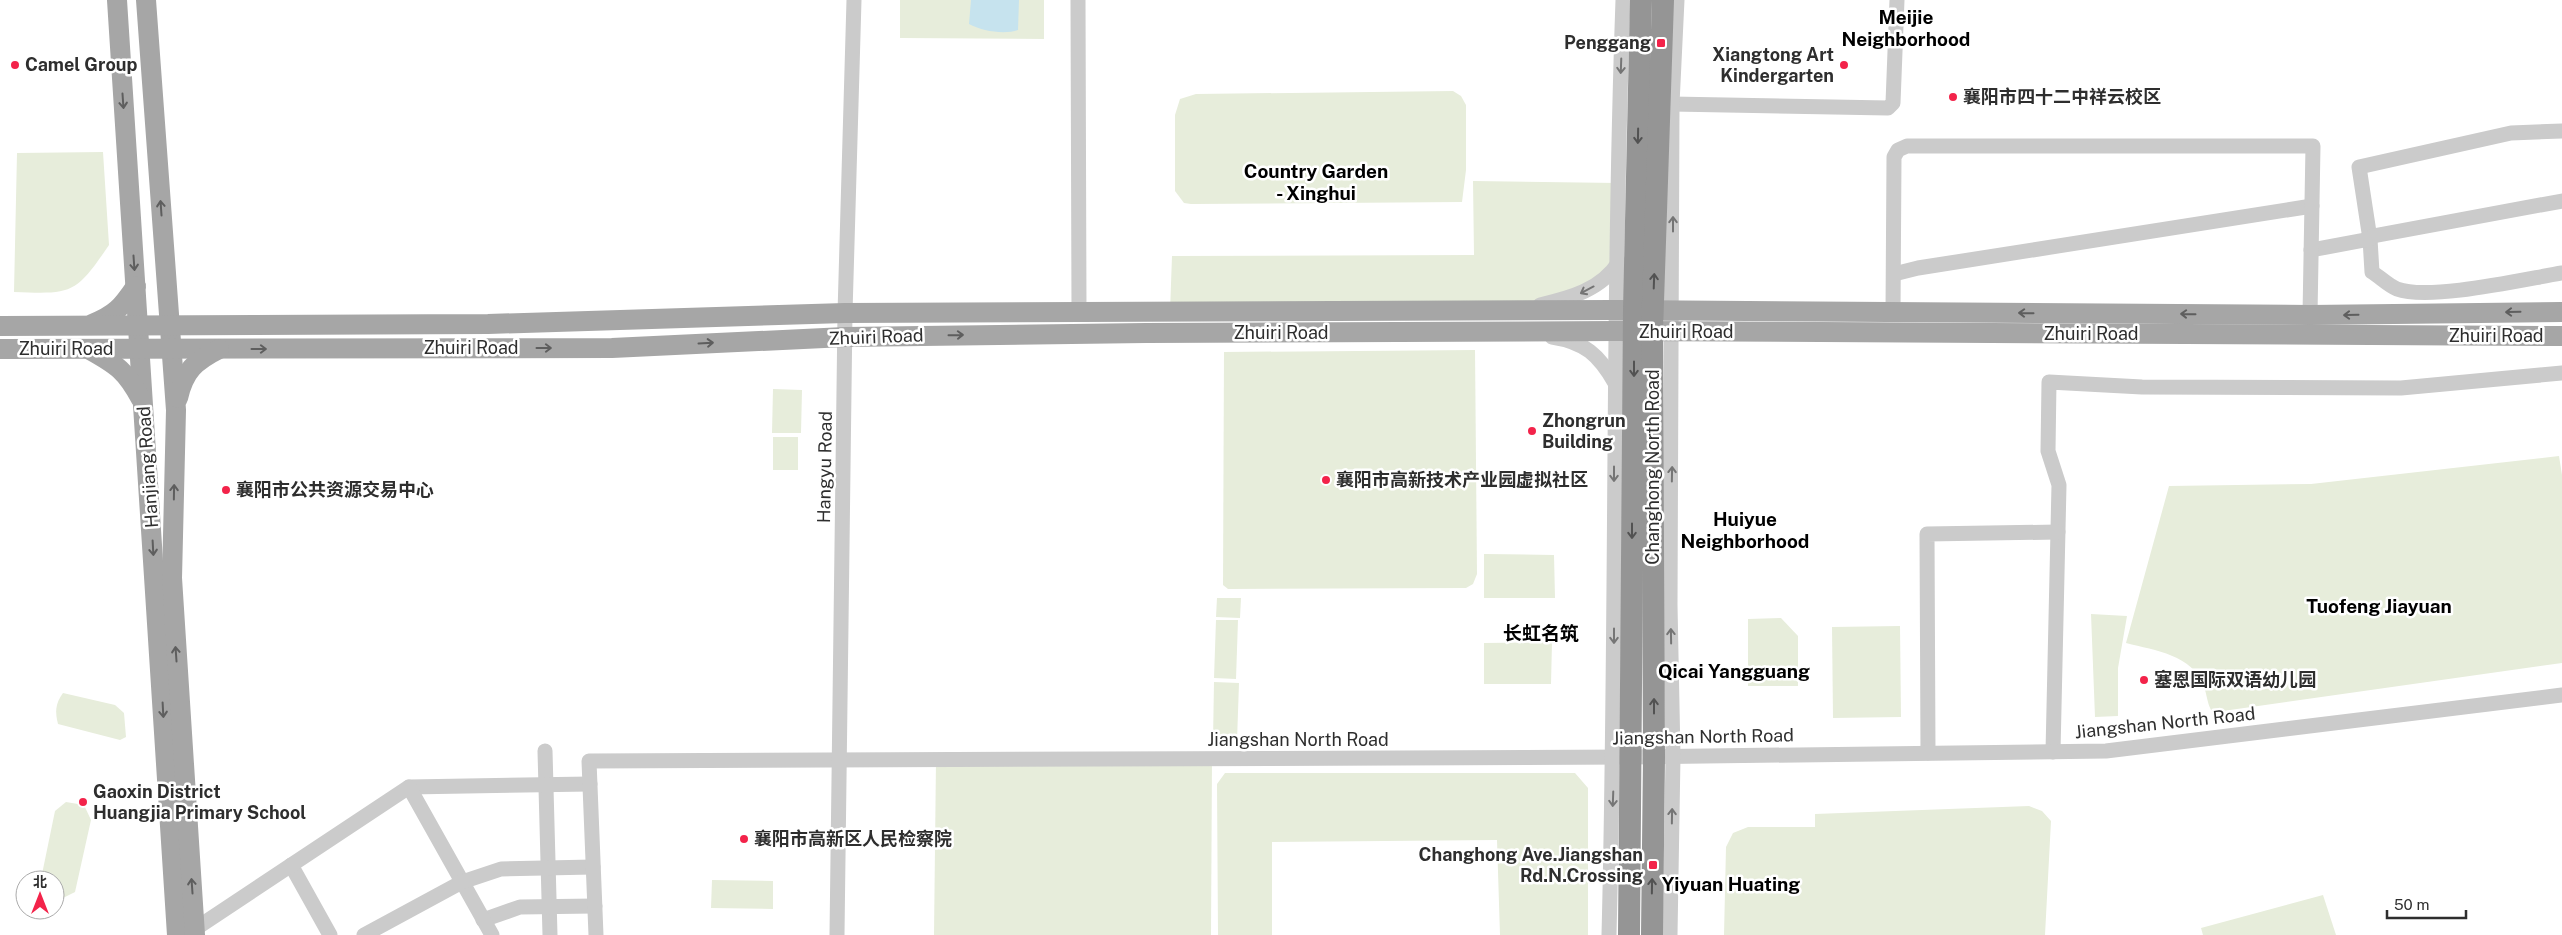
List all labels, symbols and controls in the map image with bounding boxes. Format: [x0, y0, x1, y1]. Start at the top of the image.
district label: Meijie Neighborhood [1842, 6, 1970, 50]
place label: Penggang [1564, 32, 1651, 53]
marker: Penggang [1655, 37, 1667, 49]
place label: Xiangtong Art Kindergarten [1712, 44, 1834, 86]
place label: Camel Group [25, 54, 137, 75]
one-way arrow [1616, 58, 1626, 74]
marker: Camel Group [9, 59, 21, 71]
marker: Xiangtong Art Kindergarten [1838, 59, 1850, 71]
place label: 襄阳市四十二中祥云校区 [1963, 86, 2161, 107]
marker: 襄阳市四十二中祥云校区 [1947, 91, 1959, 103]
one-way arrow [119, 93, 128, 109]
one-way arrow [1633, 128, 1643, 144]
district label: Country Garden - Xinghui [1244, 160, 1388, 204]
one-way arrow [156, 200, 165, 216]
one-way arrow [1668, 216, 1678, 232]
one-way arrow [130, 255, 139, 271]
one-way arrow [1649, 274, 1659, 290]
one-way arrow [1580, 285, 1595, 295]
one-way arrow [2018, 308, 2034, 318]
one-way arrow [2506, 308, 2522, 317]
one-way arrow [2181, 309, 2197, 319]
one-way arrow [2343, 310, 2360, 320]
street label: Zhuiri Road [1638, 321, 1734, 342]
street label: Zhuiri Road [1233, 322, 1329, 343]
street label: Zhuiri Road [2043, 323, 2139, 344]
street label: Zhuiri Road [828, 324, 924, 349]
street label: Zhuiri Road [2448, 325, 2544, 346]
one-way arrow [948, 330, 964, 340]
street label: Zhuiri Road [423, 337, 519, 358]
street label: Zhuiri Road [18, 338, 114, 359]
one-way arrow [698, 339, 714, 348]
one-way arrow [535, 343, 551, 353]
one-way arrow [250, 344, 266, 354]
one-way arrow [1629, 360, 1639, 376]
street label: Changhong North Road [1642, 369, 1663, 565]
street label: Hanjiang Road [133, 405, 162, 529]
place label: Zhongrun Building [1542, 410, 1626, 452]
street label: Hangyu Road [813, 411, 836, 523]
marker: Zhongrun Building [1526, 425, 1538, 437]
one-way arrow [1609, 465, 1619, 481]
one-way arrow [1667, 466, 1677, 482]
place label: 襄阳市高新技术产业园虚拟社区 [1336, 469, 1588, 490]
marker: 襄阳市高新技术产业园虚拟社区 [1320, 474, 1332, 486]
place label: 襄阳市公共资源交易中心 [236, 479, 434, 500]
one-way arrow [169, 484, 178, 500]
marker: 襄阳市公共资源交易中心 [220, 484, 232, 496]
district label: Huiyue Neighborhood [1681, 508, 1809, 552]
one-way arrow [1627, 522, 1637, 539]
one-way arrow [148, 539, 157, 555]
district label: Tuofeng Jiayuan [2306, 595, 2452, 617]
district label: 长虹名筑 [1503, 622, 1579, 644]
one-way arrow [1609, 628, 1619, 644]
one-way arrow [1666, 629, 1676, 645]
one-way arrow [172, 647, 181, 663]
district label: Qicai Yangguang [1658, 660, 1810, 682]
place label: 塞恩国际双语幼儿园 [2154, 669, 2316, 690]
marker: 塞恩国际双语幼儿园 [2138, 674, 2150, 686]
one-way arrow [1649, 699, 1659, 715]
one-way arrow [158, 701, 167, 717]
street label: Jiangshan North Road [2074, 703, 2256, 742]
street label: Jiangshan North Road [1612, 724, 1794, 749]
street label: Jiangshan North Road [1207, 729, 1389, 750]
place label: Gaoxin District Huangjia Primary School [93, 781, 306, 823]
one-way arrow [1608, 790, 1618, 806]
marker: Gaoxin District Huangjia Primary School [77, 796, 89, 808]
one-way arrow [1667, 809, 1677, 825]
place label: 襄阳市高新区人民检察院 [754, 828, 952, 849]
marker: 襄阳市高新区人民检察院 [738, 833, 750, 845]
place label: Changhong Ave.Jiangshan Rd.N.Crossing [1419, 844, 1643, 886]
marker: Changhong Ave.Jiangshan Rd.N.Crossing [1647, 859, 1659, 871]
north arrow [15, 870, 65, 920]
district label: Yiyuan Huating [1662, 873, 1800, 895]
text: 北 [33, 874, 47, 890]
one-way arrow [187, 879, 196, 895]
one-way arrow [1647, 879, 1657, 895]
scale bar [2387, 888, 2466, 920]
text: 50 m [2394, 896, 2429, 913]

